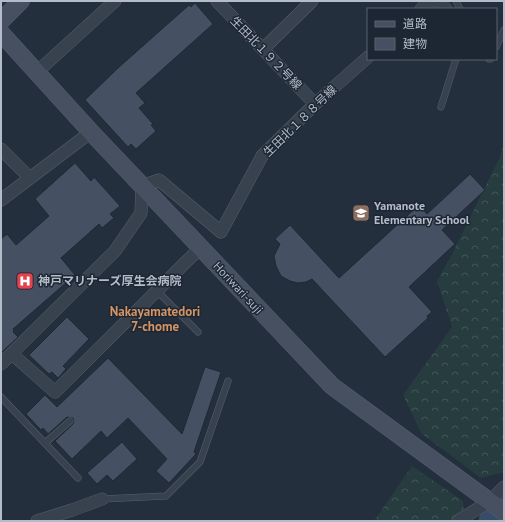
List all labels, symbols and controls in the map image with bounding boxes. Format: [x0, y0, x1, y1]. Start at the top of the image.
legend [367, 8, 497, 60]
street label: 生田北１９２号線 [228, 13, 305, 92]
text: 道路 [403, 16, 427, 31]
text: 建物 [403, 36, 427, 51]
street label: 生田北１８８号線 [260, 82, 339, 159]
place label: Yamanote Elementary School [373, 198, 470, 227]
school or university icon: Yamanote Elementary School [351, 203, 371, 223]
street label: Horiwari-suji [210, 258, 266, 317]
hospital icon: 神戸マリナーズ厚生会病院 [15, 271, 35, 291]
place label: 神戸マリナーズ厚生会病院 [38, 273, 181, 288]
district label: Nakayamatedori 7-chome [110, 303, 200, 335]

